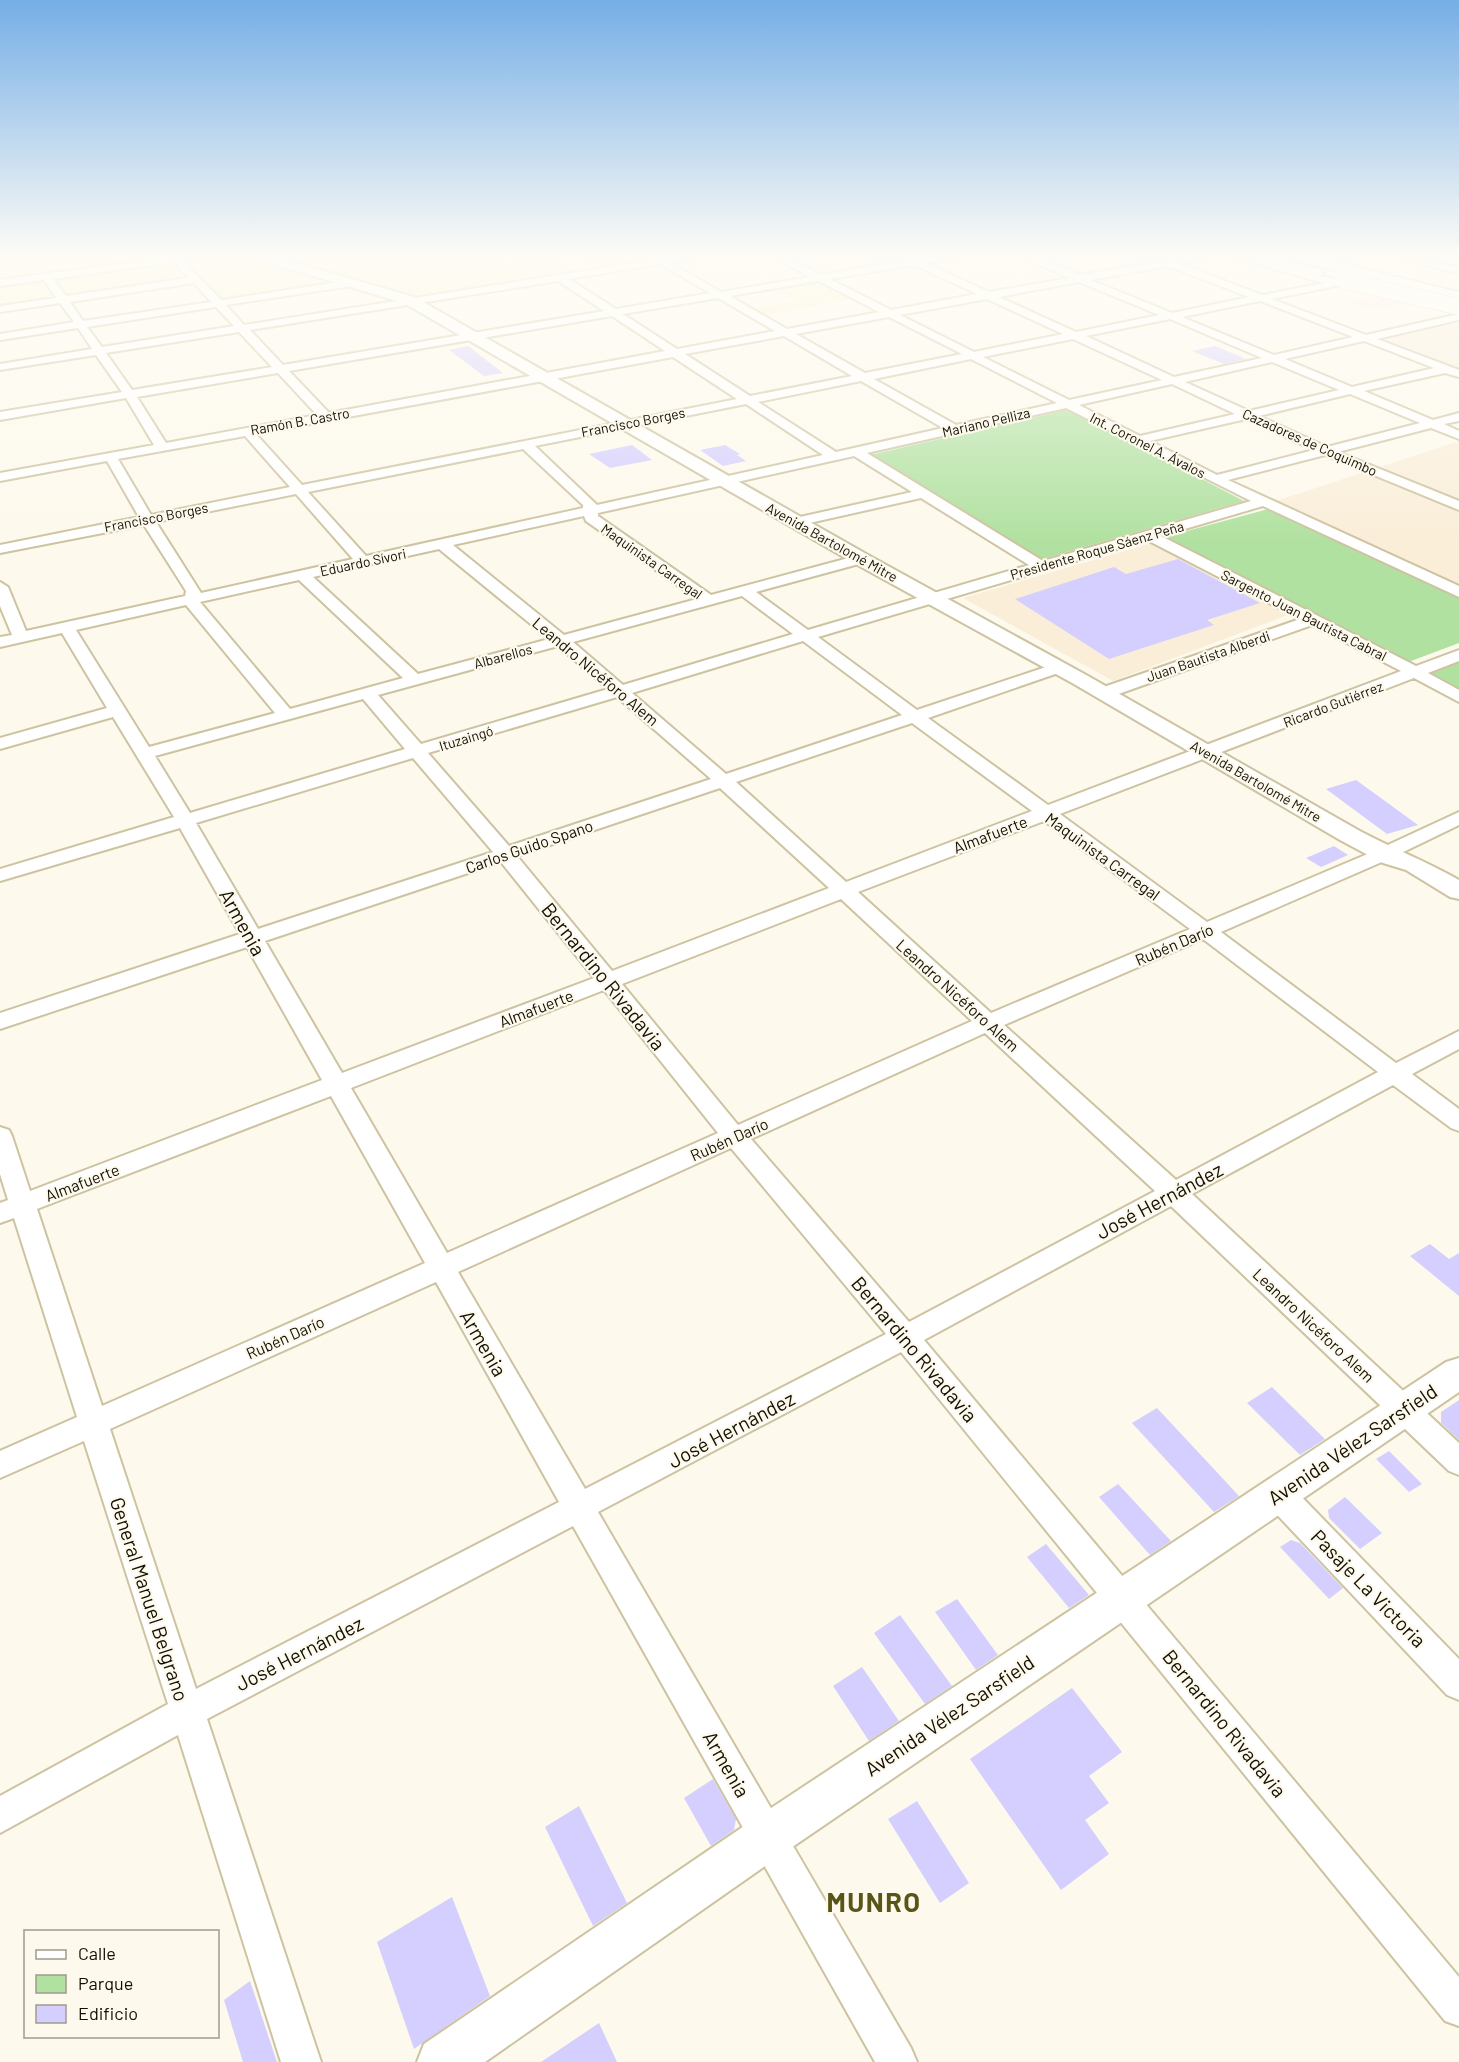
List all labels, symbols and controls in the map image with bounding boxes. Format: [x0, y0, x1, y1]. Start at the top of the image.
street label: Ramón B. Castro [249, 404, 351, 438]
street label: Francisco Borges [580, 404, 687, 440]
street label: Mariano Pelliza [940, 404, 1032, 440]
street label: Cazadores de Coquimbo [1240, 405, 1380, 479]
street label: Int. Coronel A. Ávalos [1087, 409, 1209, 482]
street label: Francisco Borges [103, 499, 210, 535]
street label: Avenida Bartolomé Mitre [763, 499, 901, 585]
street label: Presidente Roque Sáenz Peña [1008, 517, 1186, 583]
street label: Maquinista Carregal [598, 520, 706, 602]
street label: Eduardo Sívori [318, 545, 408, 579]
street label: Sargento Juan Bautista Cabral [1218, 566, 1390, 664]
street label: Leandro Nicéforo Alem [529, 613, 663, 729]
street label: Juan Bautista Alberdi [1144, 627, 1272, 685]
street label: Albarellos [472, 640, 534, 672]
street label: Ricardo Gutiérrez [1281, 677, 1385, 731]
street label: Ituzaingó [437, 722, 495, 754]
street label: Avenida Bartolomé Mitre [1188, 737, 1324, 825]
street label: Maquinista Carregal [1042, 808, 1164, 904]
street label: Almafuerte [950, 811, 1030, 857]
street label: Carlos Guido Spano [463, 815, 595, 877]
street label: Armenia [215, 884, 271, 960]
street label: Bernardino Rivadavia [537, 897, 671, 1055]
street label: Rubén Darío [1132, 919, 1216, 969]
street label: Leandro Nicéforo Alem [893, 935, 1023, 1055]
street label: Almafuerte [496, 985, 576, 1031]
street label: Rubén Darío [687, 1113, 771, 1165]
street label: José Hernández [1092, 1157, 1226, 1243]
street label: Almafuerte [42, 1159, 122, 1205]
street label: Leandro Nicéforo Alem [1249, 1264, 1379, 1386]
street label: Bernardino Rivadavia [847, 1271, 983, 1427]
street label: Armenia [455, 1306, 513, 1380]
street label: Rubén Darío [243, 1311, 327, 1363]
street label: Avenida Vélez Sarsfield [1263, 1378, 1441, 1510]
street label: José Hernández [664, 1386, 798, 1472]
street label: General Manuel Belgrano [106, 1494, 194, 1704]
street label: Pasaje La Victoria [1307, 1524, 1431, 1652]
street label: José Hernández [231, 1611, 367, 1695]
street label: Bernardino Rivadavia [1158, 1644, 1292, 1802]
street label: Avenida Vélez Sarsfield [860, 1649, 1038, 1781]
street label: Armenia [698, 1727, 756, 1801]
district label: MUNRO [826, 1885, 922, 1917]
legend [24, 1930, 219, 2038]
text: Calle [78, 1942, 116, 1964]
text: Parque [78, 1972, 133, 1994]
text: Edificio [78, 2002, 138, 2024]

